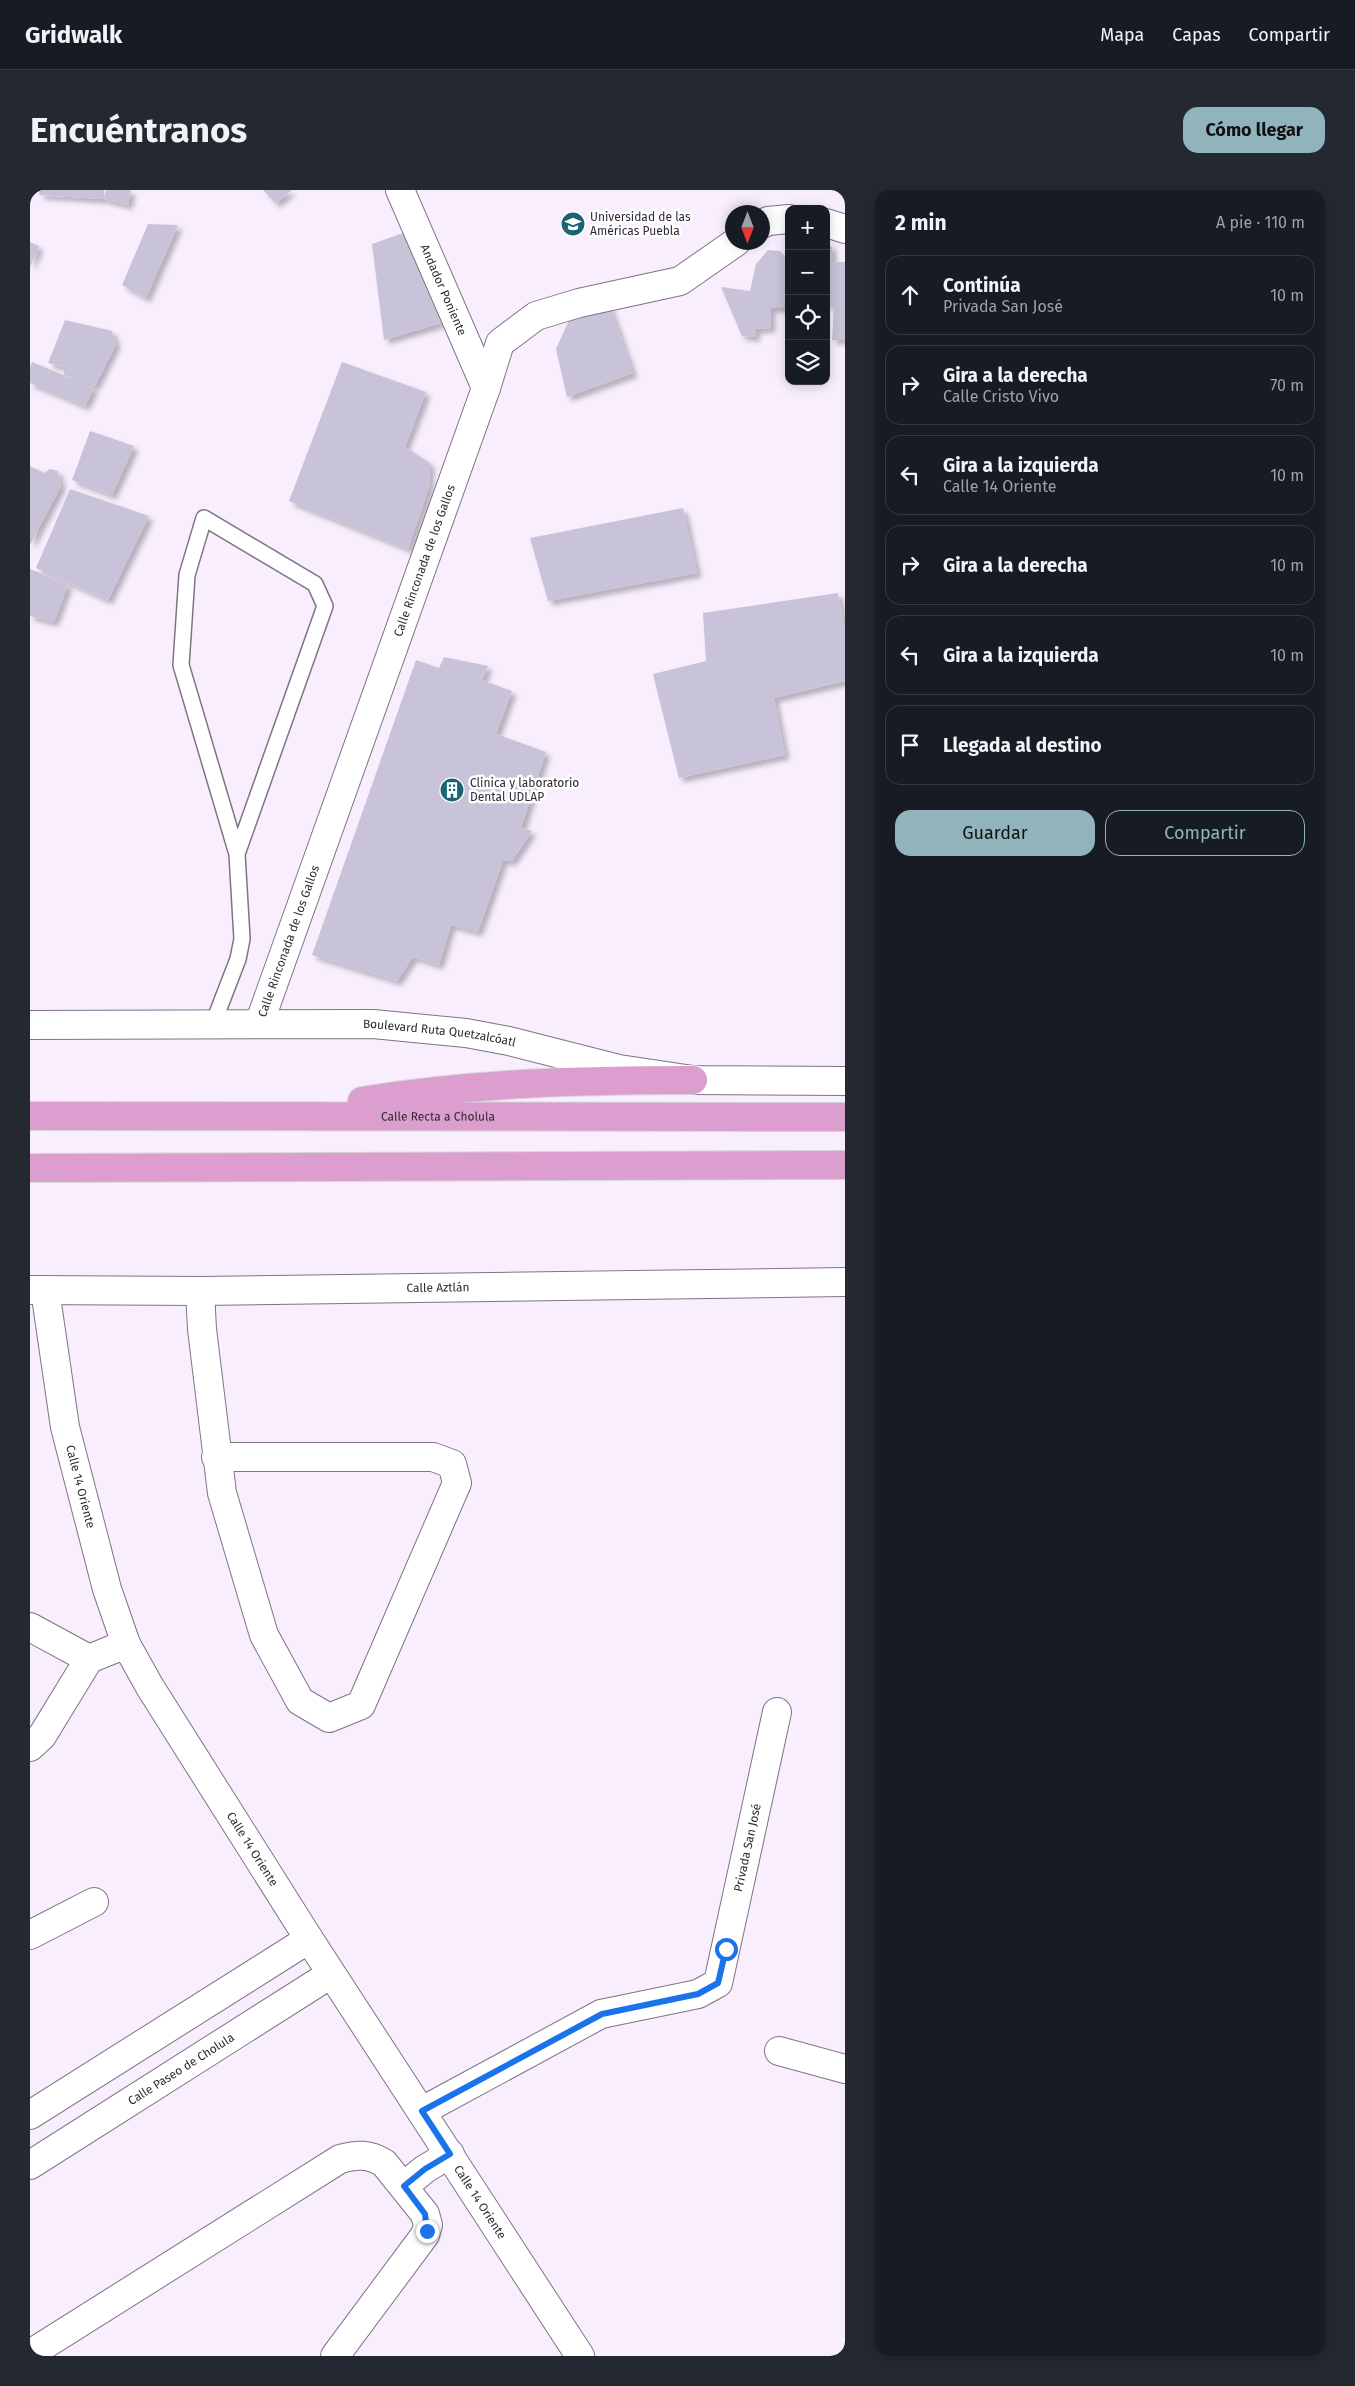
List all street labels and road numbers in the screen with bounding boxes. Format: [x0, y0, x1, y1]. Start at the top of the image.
street label: Andador Poniente [417, 242, 469, 338]
street label: Calle Rinconada de los Gallos [391, 482, 458, 638]
street label: Calle Rinconada de los Gallos [255, 863, 322, 1019]
street label: Boulevard Ruta Quetzalcóatl [363, 1017, 518, 1050]
street label: Calle Recta a Cholula [381, 1109, 495, 1124]
street label: Calle Aztlán [406, 1280, 470, 1295]
street label: Calle 14 Oriente [63, 1444, 98, 1530]
street label: Privada San José [731, 1802, 764, 1893]
street label: Calle 14 Oriente [224, 1809, 281, 1889]
street label: Calle Paseo de Cholula [125, 2030, 237, 2108]
street label: Calle 14 Oriente [451, 2163, 509, 2242]

